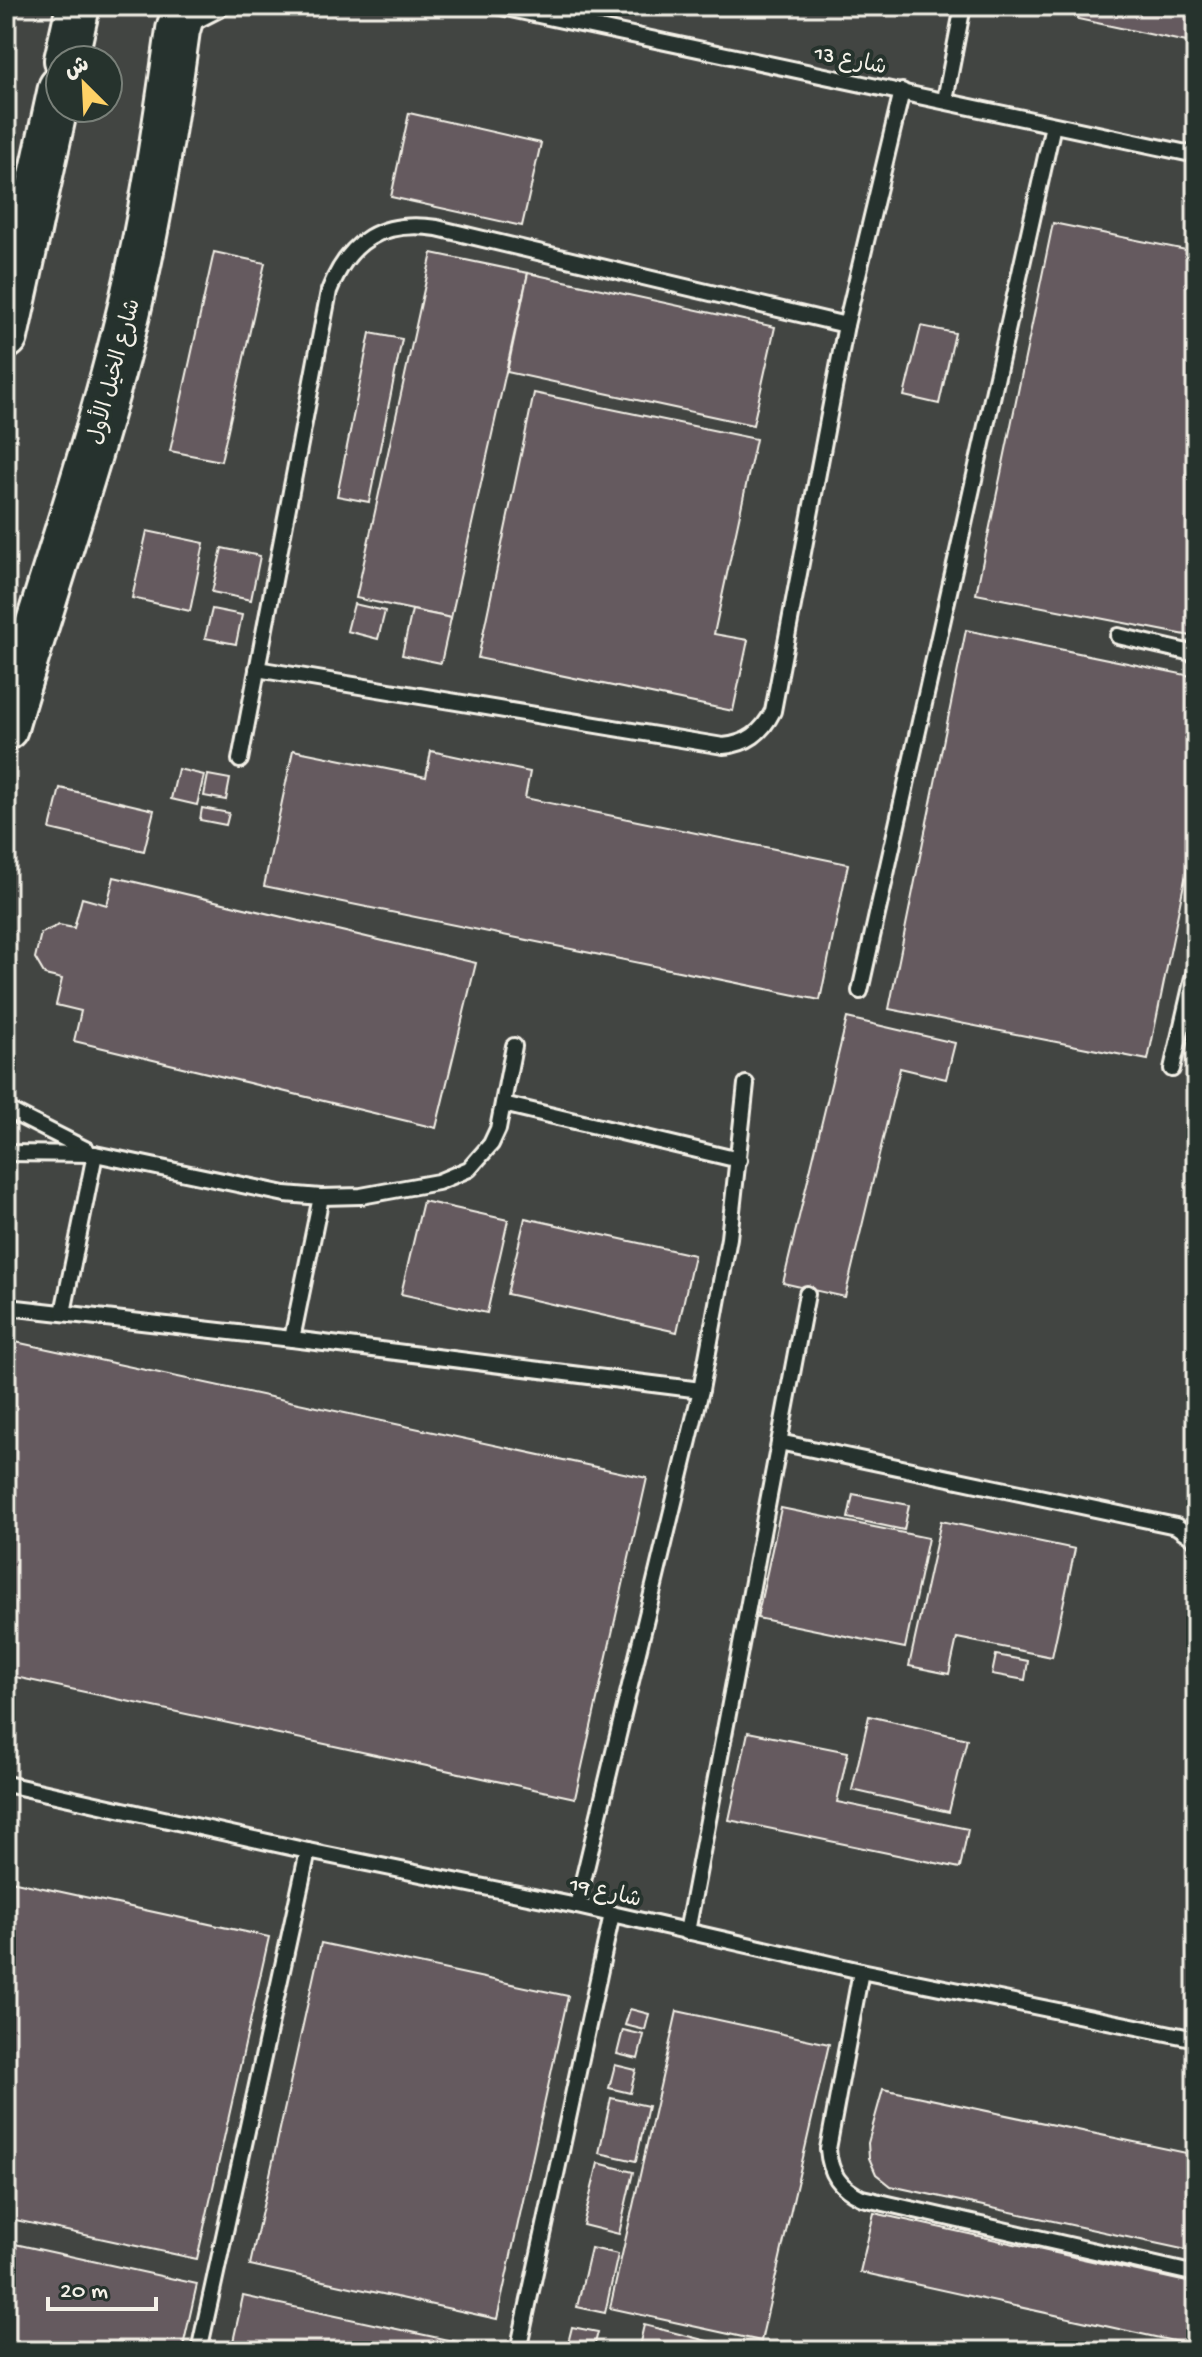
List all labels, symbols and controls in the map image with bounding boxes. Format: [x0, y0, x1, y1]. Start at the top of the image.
street label: شارع 13 [811, 41, 889, 82]
north arrow [44, 44, 124, 124]
text: ش [61, 53, 94, 86]
street label: شارع الخيل الأول [78, 295, 148, 448]
street label: شارع 19 [566, 1873, 643, 1915]
scale bar [48, 2261, 156, 2311]
text: 20 m [60, 2278, 108, 2307]

